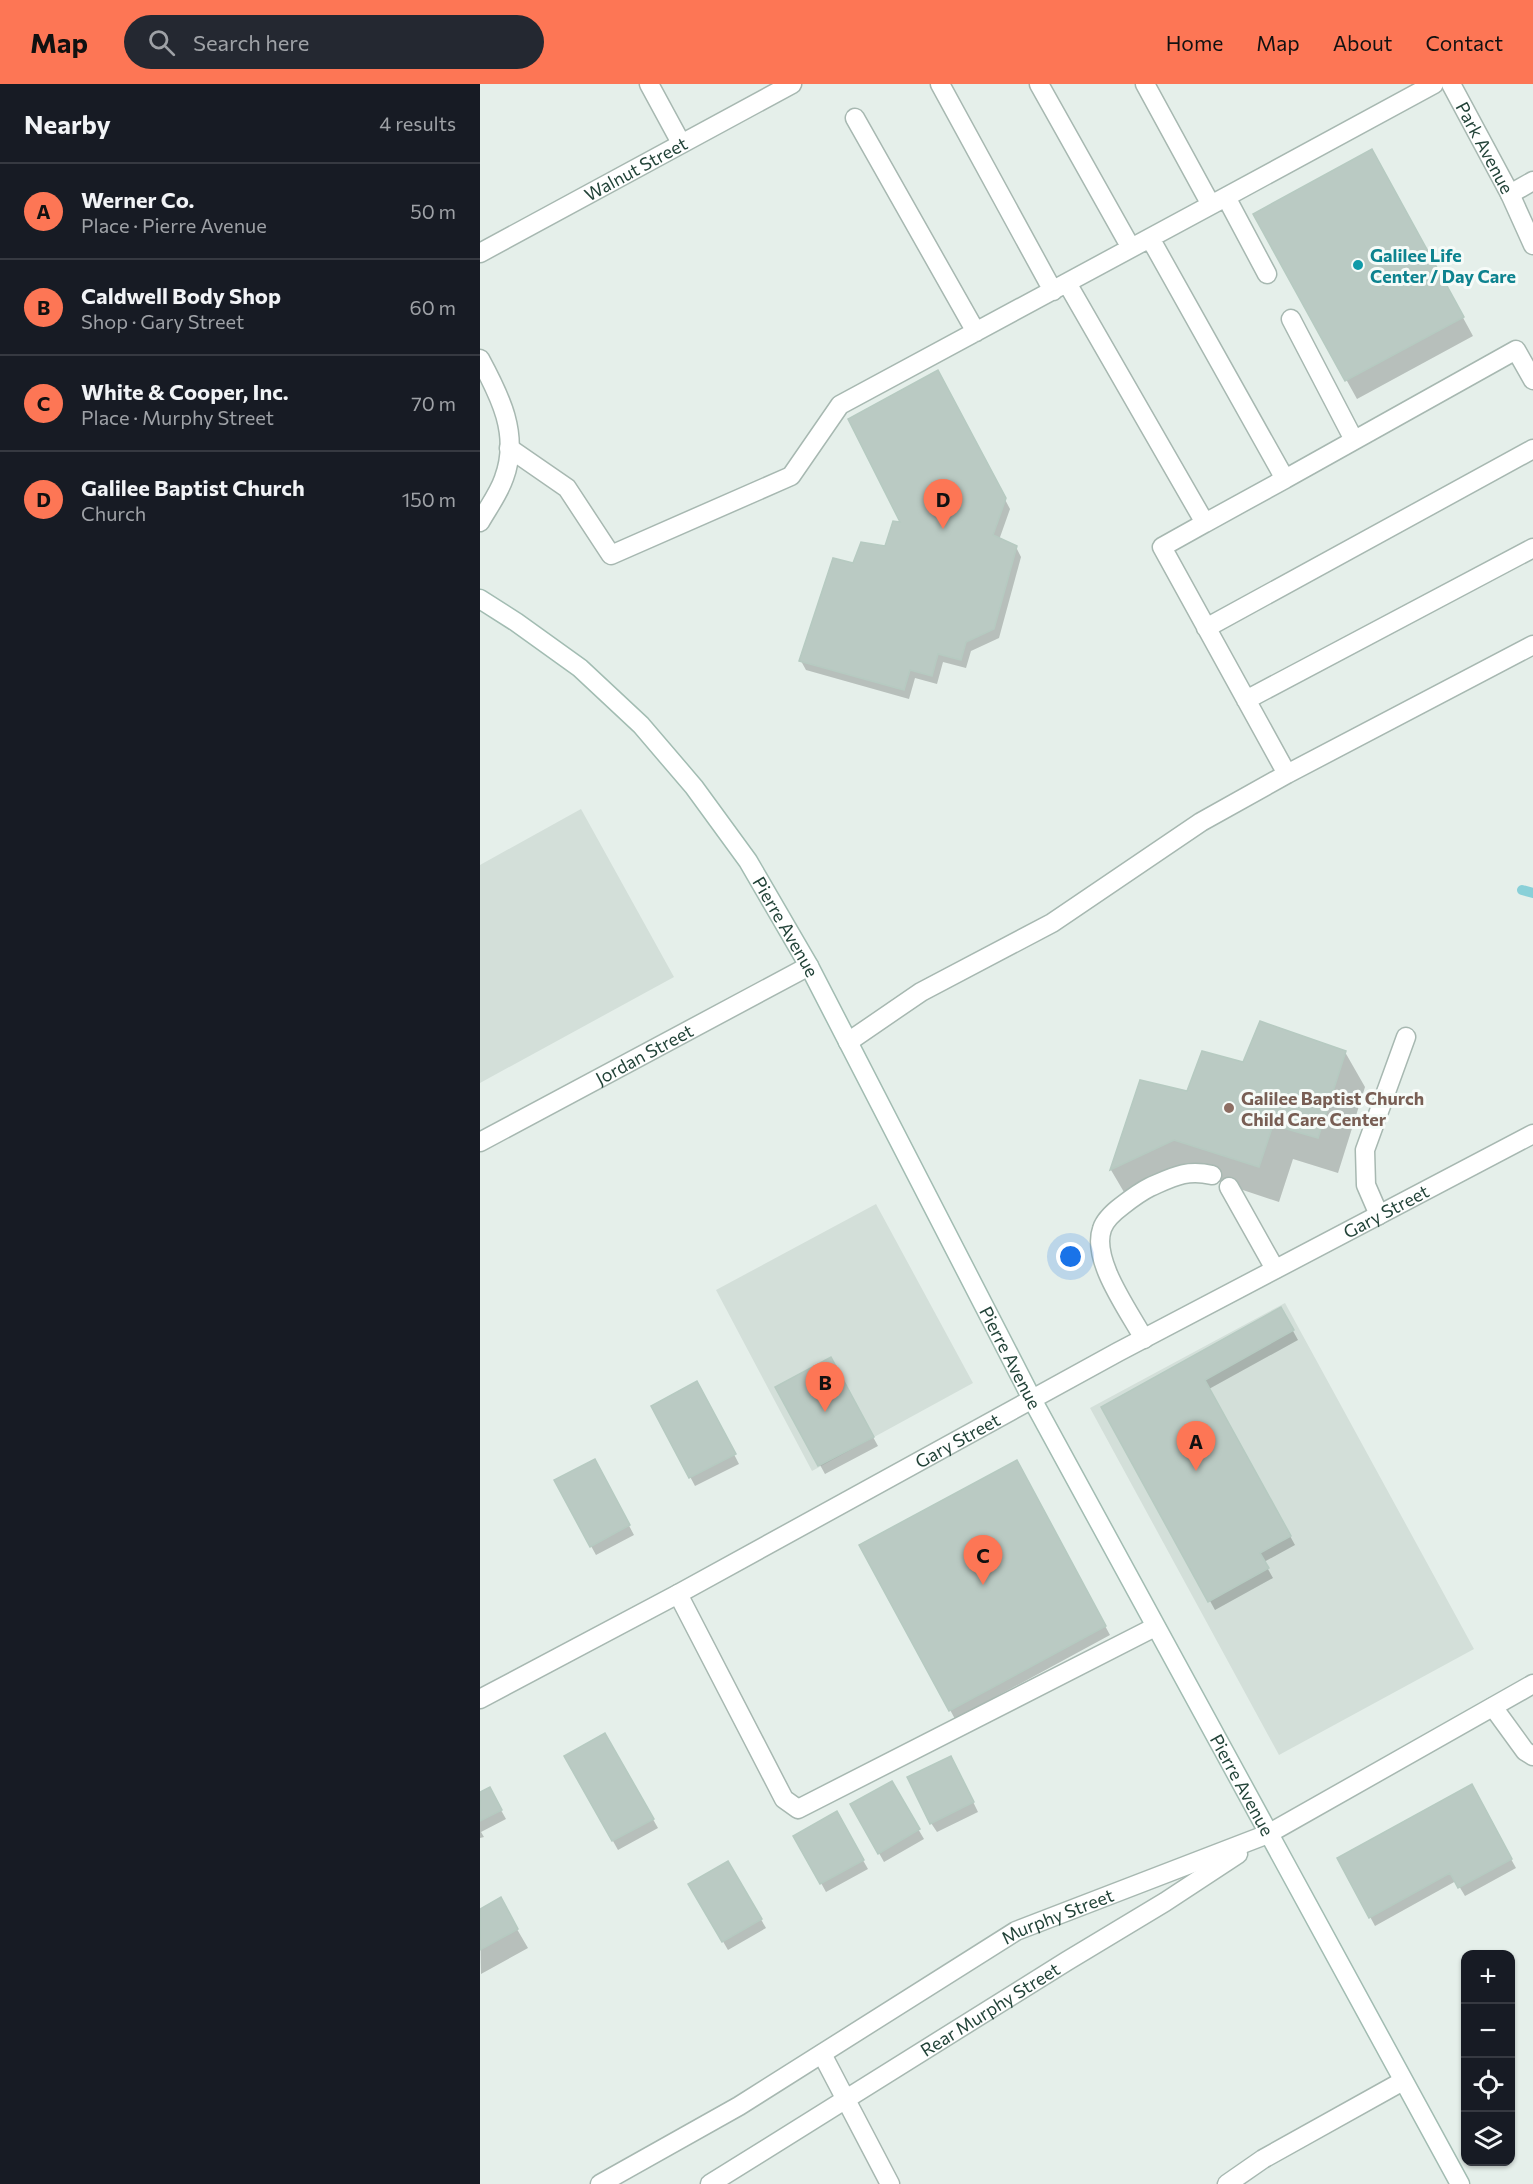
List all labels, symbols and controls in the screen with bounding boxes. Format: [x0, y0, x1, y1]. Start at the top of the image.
search box [124, 15, 544, 69]
text: Map [30, 25, 88, 59]
icon: search [145, 26, 178, 59]
text: Search here [193, 29, 309, 56]
text: Home [1166, 30, 1223, 55]
text: Map [1256, 30, 1300, 55]
text: About [1333, 30, 1392, 55]
text: Contact [1425, 30, 1503, 55]
street label: Park Avenue [1451, 98, 1519, 197]
text: Nearby [24, 108, 111, 139]
text: 4 results [379, 111, 456, 135]
street label: Walnut Street [580, 132, 691, 205]
text: Werner Co. [81, 186, 194, 213]
text: A [36, 199, 51, 223]
text: 50 m [410, 199, 456, 223]
text: Place · Pierre Avenue [81, 213, 267, 237]
place label: Galilee Life Center / Day Care [1370, 244, 1516, 287]
marker: Galilee Life Center / Day Care [1351, 258, 1365, 272]
text: Caldwell Body Shop [81, 282, 281, 309]
text: B [37, 295, 50, 319]
text: 60 m [410, 295, 456, 319]
text: Shop · Gary Street [81, 309, 244, 333]
text: White & Cooper, Inc. [81, 378, 289, 405]
text: C [37, 391, 50, 415]
text: 70 m [411, 391, 456, 415]
text: Place · Murphy Street [81, 405, 274, 429]
text: Galilee Baptist Church [81, 474, 305, 501]
pin: D [924, 480, 962, 529]
text: D [36, 487, 51, 511]
text: 150 m [402, 487, 456, 511]
text: Church [81, 501, 146, 525]
street label: Pierre Avenue [748, 872, 824, 980]
street label: Jordan Street [591, 1019, 697, 1089]
place label: Galilee Baptist Church Child Care Center [1241, 1087, 1424, 1130]
marker: Galilee Baptist Church Child Care Center [1222, 1101, 1236, 1115]
street label: Gary Street [1339, 1180, 1433, 1243]
your location [1056, 1242, 1085, 1271]
street label: Pierre Avenue [975, 1302, 1046, 1413]
pin: B [806, 1362, 844, 1412]
street label: Gary Street [911, 1408, 1004, 1473]
pin: A [1176, 1422, 1216, 1471]
pin: C [964, 1536, 1002, 1585]
street label: Pierre Avenue [1206, 1730, 1279, 1839]
street label: Murphy Street [997, 1884, 1116, 1949]
map controls [1461, 1950, 1515, 2166]
button: + [1461, 1950, 1515, 2004]
street label: Rear Murphy Street [916, 1957, 1064, 2061]
button: − [1461, 2004, 1515, 2058]
button: locate [1461, 2058, 1515, 2112]
button: layers [1461, 2112, 1515, 2166]

